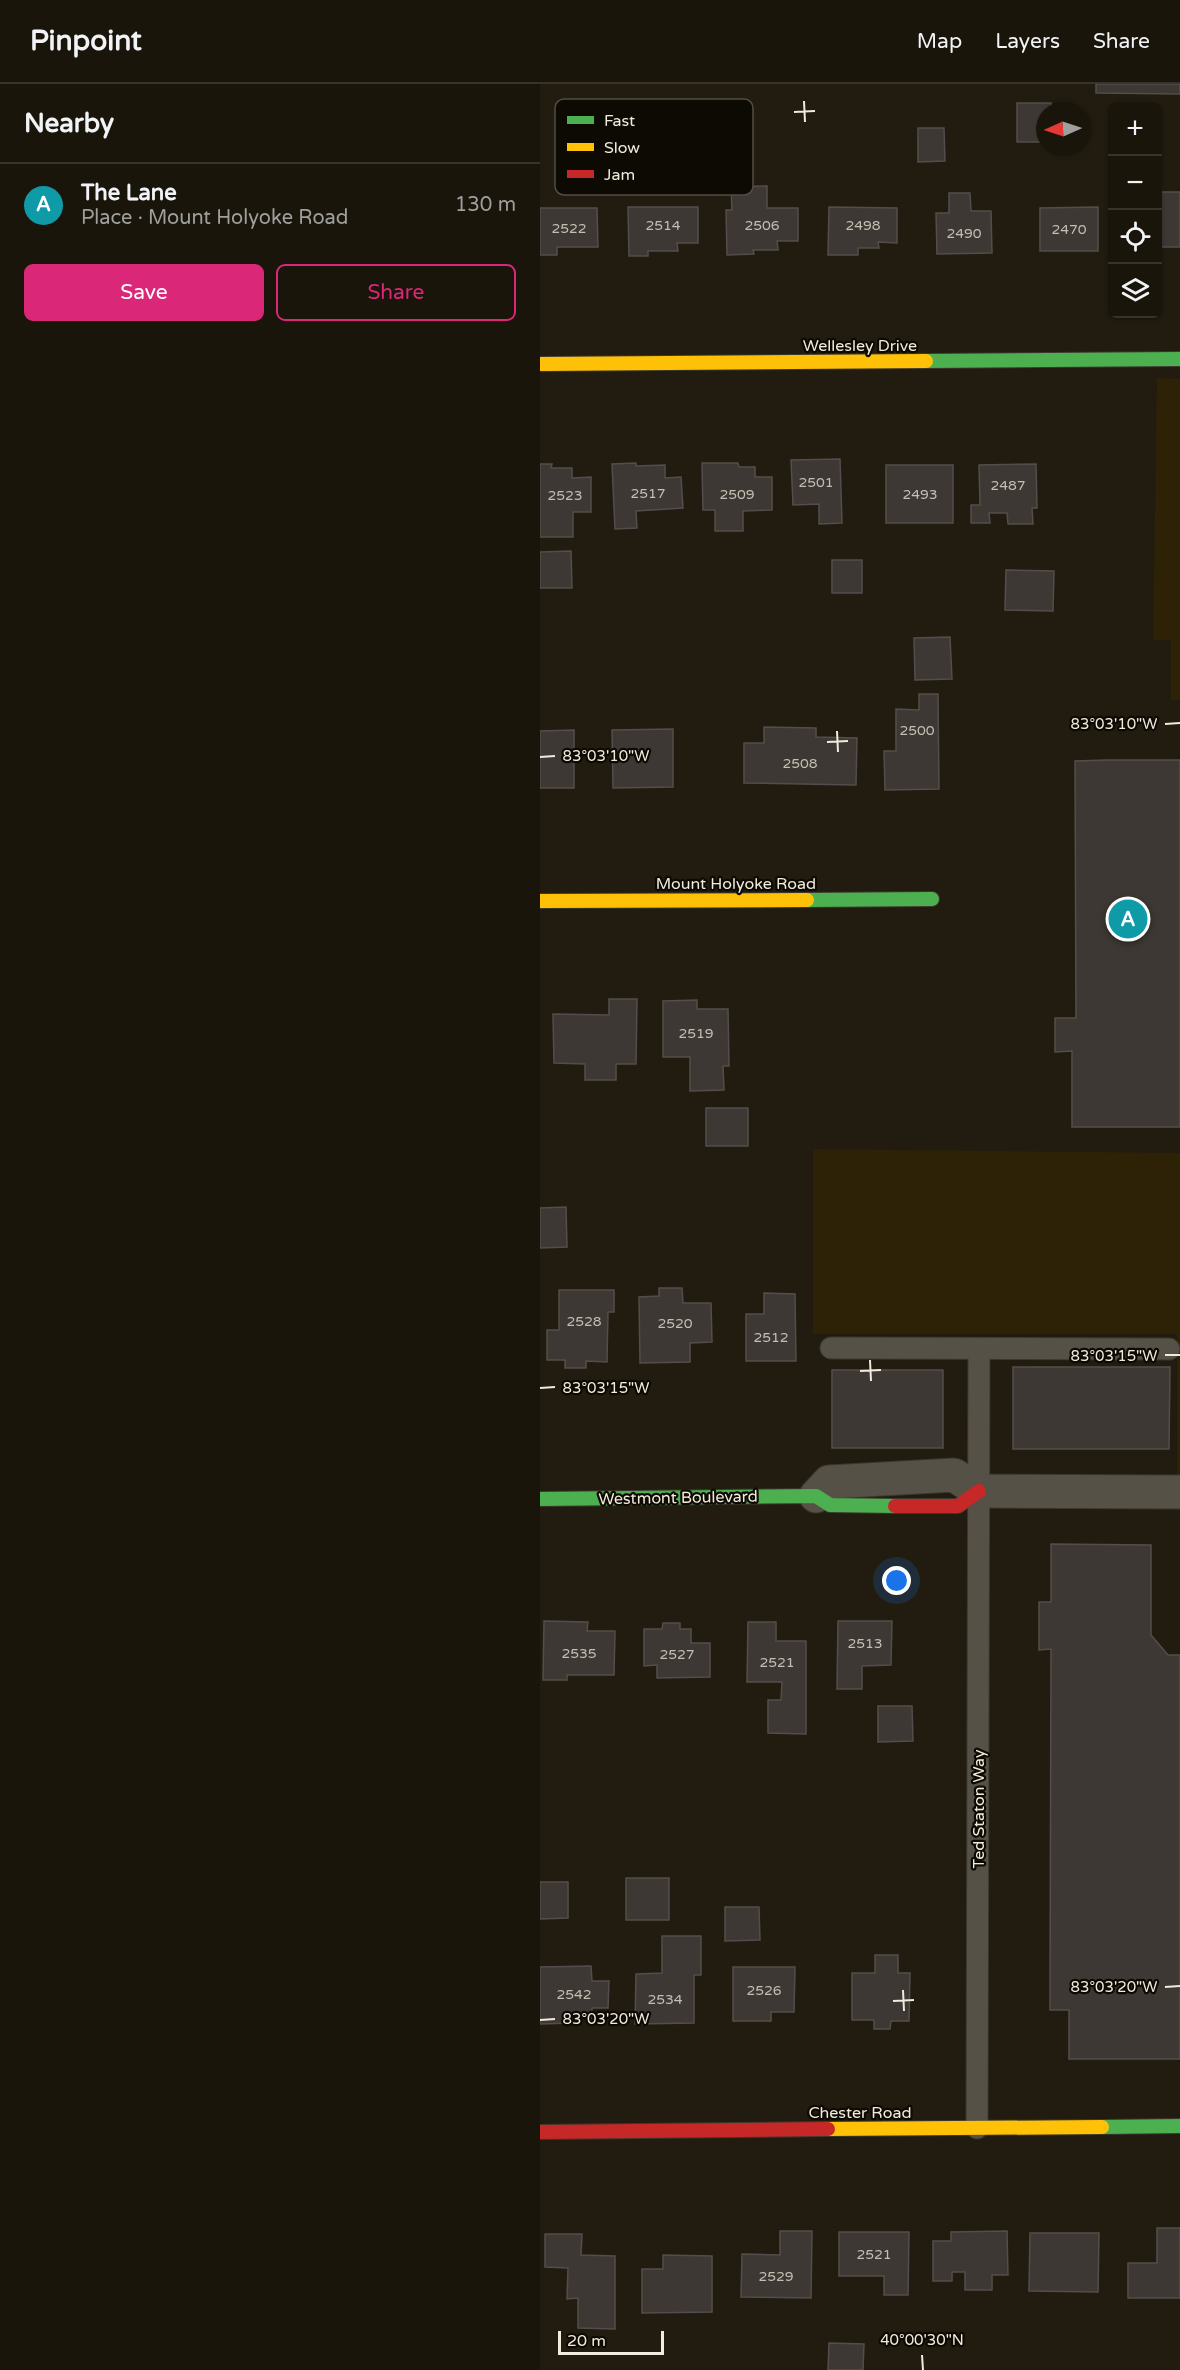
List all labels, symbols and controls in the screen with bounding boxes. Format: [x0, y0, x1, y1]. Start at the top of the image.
text: Pinpoint [30, 24, 142, 58]
text: Map [917, 29, 962, 54]
text: Layers [995, 29, 1060, 54]
text: Share [1093, 29, 1150, 54]
legend [555, 99, 753, 195]
north arrow [1036, 102, 1090, 156]
map controls [1108, 102, 1162, 318]
button: + [1108, 102, 1162, 156]
text: Nearby [24, 108, 114, 139]
text: Fast [604, 111, 635, 131]
text: Slow [604, 138, 640, 158]
button: − [1108, 156, 1162, 210]
text: Jam [604, 165, 635, 185]
text: The Lane [81, 180, 177, 206]
text: A [36, 193, 51, 217]
text: 130 m [455, 193, 516, 217]
text: Place · Mount Holyoke Road [81, 206, 348, 230]
button: locate [1108, 210, 1162, 264]
house number: 2514 [645, 217, 681, 234]
house number: 2506 [744, 217, 780, 234]
house number: 2498 [845, 217, 881, 234]
house number: 2522 [551, 220, 587, 237]
house number: 2470 [1051, 221, 1087, 238]
house number: 2490 [946, 225, 982, 242]
button: Save [24, 264, 264, 321]
button: Share [276, 264, 516, 321]
button: layers [1108, 264, 1162, 318]
street label: Wellesley Drive [803, 336, 917, 356]
house number: 2501 [798, 474, 834, 491]
house number: 2487 [990, 477, 1026, 494]
house number: 2517 [630, 485, 666, 502]
house number: 2509 [719, 486, 755, 503]
house number: 2493 [902, 486, 938, 503]
house number: 2523 [547, 487, 583, 504]
text: 83°03'10"W [1071, 715, 1157, 733]
house number: 2500 [899, 722, 935, 739]
text: 83°03'10"W [563, 747, 649, 765]
house number: 2508 [782, 755, 818, 772]
street label: Mount Holyoke Road [656, 874, 816, 894]
pin: A [1108, 896, 1148, 942]
house number: 2519 [678, 1025, 714, 1042]
house number: 2528 [566, 1313, 602, 1330]
house number: 2520 [657, 1315, 693, 1332]
house number: 2512 [753, 1329, 789, 1346]
text: 83°03'15"W [1071, 1347, 1157, 1365]
text: 83°03'15"W [563, 1379, 649, 1397]
street label: Westmont Boulevard [598, 1487, 758, 1509]
your location [882, 1566, 911, 1595]
house number: 2513 [847, 1635, 883, 1652]
house number: 2535 [561, 1645, 597, 1662]
house number: 2527 [659, 1646, 695, 1663]
house number: 2521 [759, 1654, 795, 1671]
street label: Ted Staton Way [969, 1749, 989, 1869]
text: 83°03'20"W [1071, 1978, 1157, 1996]
house number: 2526 [746, 1982, 782, 1999]
house number: 2542 [556, 1986, 592, 2003]
house number: 2534 [647, 1991, 683, 2008]
text: 83°03'20"W [563, 2010, 649, 2028]
street label: Chester Road [808, 2103, 912, 2123]
house number: 2521 [856, 2246, 892, 2263]
house number: 2529 [758, 2268, 794, 2285]
scale bar [558, 2328, 664, 2356]
text: 20 m [567, 2331, 606, 2351]
text: 40°00'30"N [880, 2331, 964, 2349]

